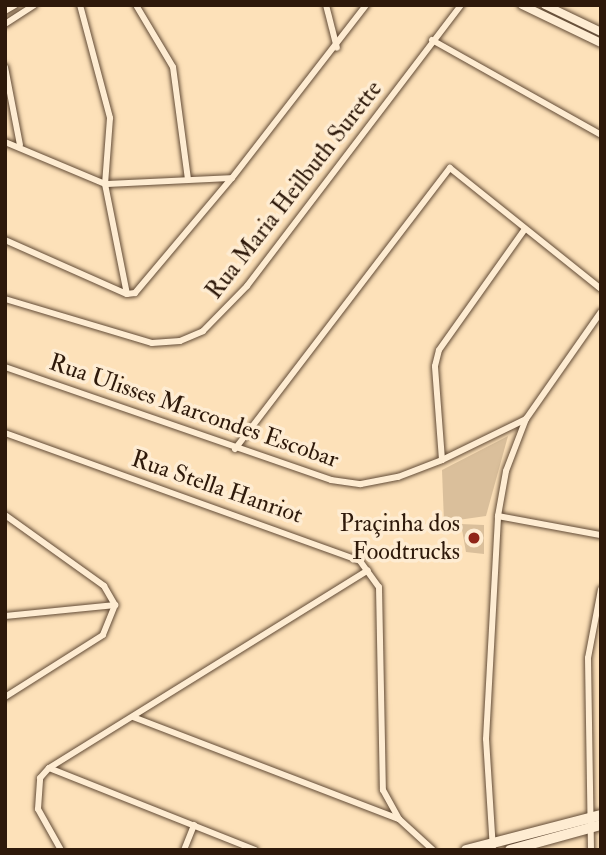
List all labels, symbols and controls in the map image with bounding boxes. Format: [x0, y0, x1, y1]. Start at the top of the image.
street label: Rua Maria Heilbuth Surette [200, 75, 388, 305]
street label: Rua Ulisses Marcondes Escobar [45, 348, 343, 474]
street label: Rua Stella Hanriot [128, 444, 306, 530]
place label: Praçinha dos Foodtrucks [340, 510, 460, 566]
marker: Praçinha dos Foodtrucks [466, 530, 482, 546]

